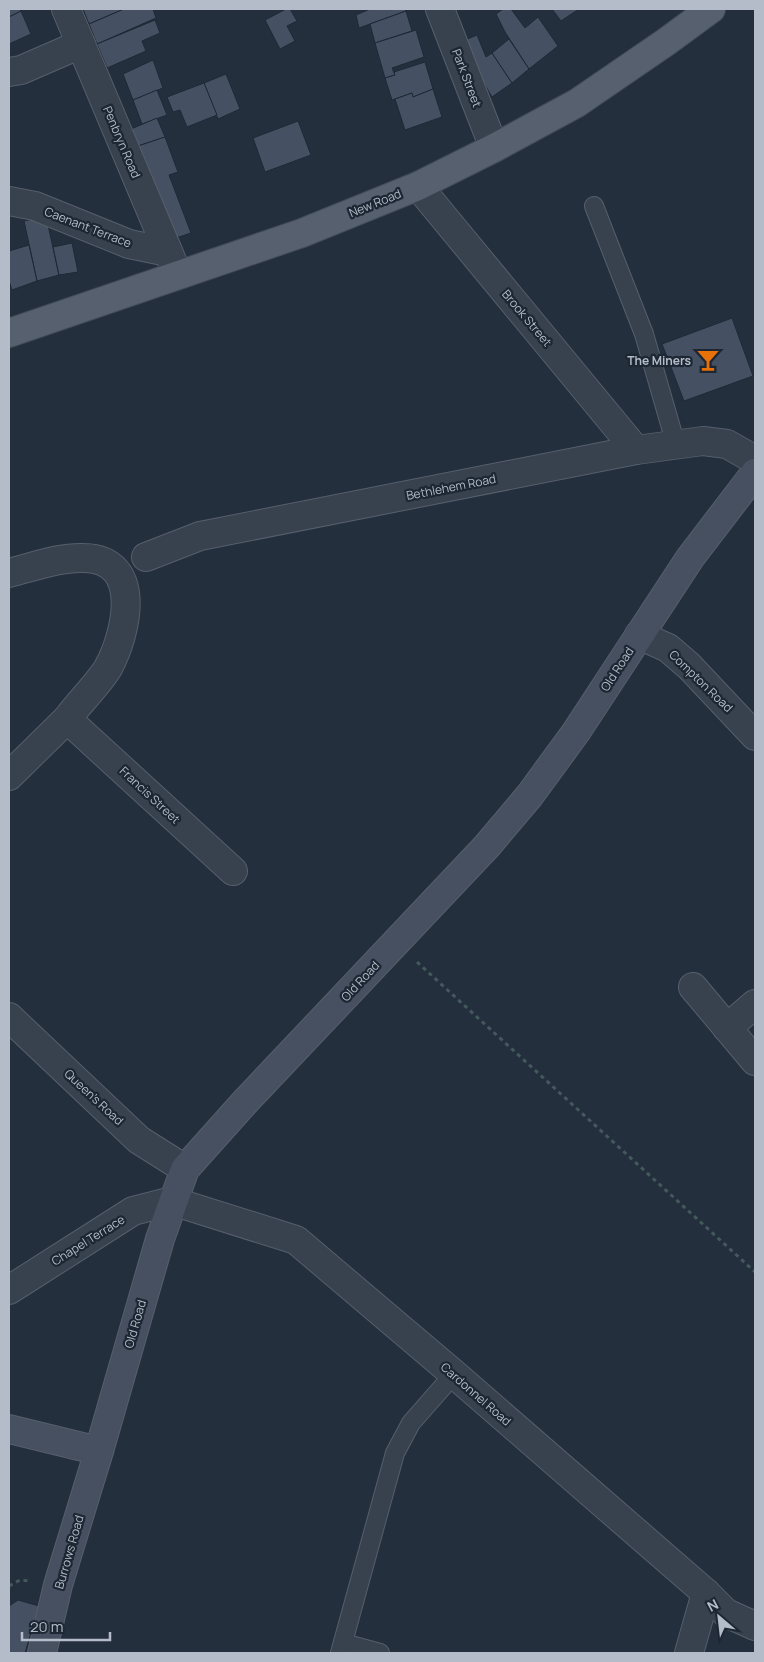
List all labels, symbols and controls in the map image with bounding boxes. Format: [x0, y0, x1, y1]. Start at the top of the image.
street label: Park Street [448, 46, 486, 110]
street label: Penbryn Road [99, 103, 145, 181]
street label: New Road [346, 185, 404, 221]
street label: Caenant Terrace [42, 203, 134, 251]
street label: Brook Street [498, 286, 556, 350]
bar icon: The Miners [695, 347, 721, 373]
place label: The Miners [627, 352, 691, 369]
street label: Bethlehem Road [405, 470, 497, 504]
street label: Old Road [596, 644, 638, 694]
street label: Compton Road [665, 646, 737, 716]
street label: Francis Street [116, 762, 184, 828]
street label: Old Road [337, 957, 383, 1005]
street label: Queen's Road [61, 1065, 127, 1129]
street label: Chapel Terrace [48, 1211, 128, 1269]
street label: Old Road [120, 1298, 150, 1350]
street label: Cardonnel Road [437, 1359, 515, 1429]
street label: Burrows Road [50, 1513, 88, 1591]
north arrow [694, 1592, 744, 1642]
text: N [704, 1594, 722, 1616]
scale bar [22, 1610, 110, 1642]
text: 20 m [30, 1616, 63, 1637]

